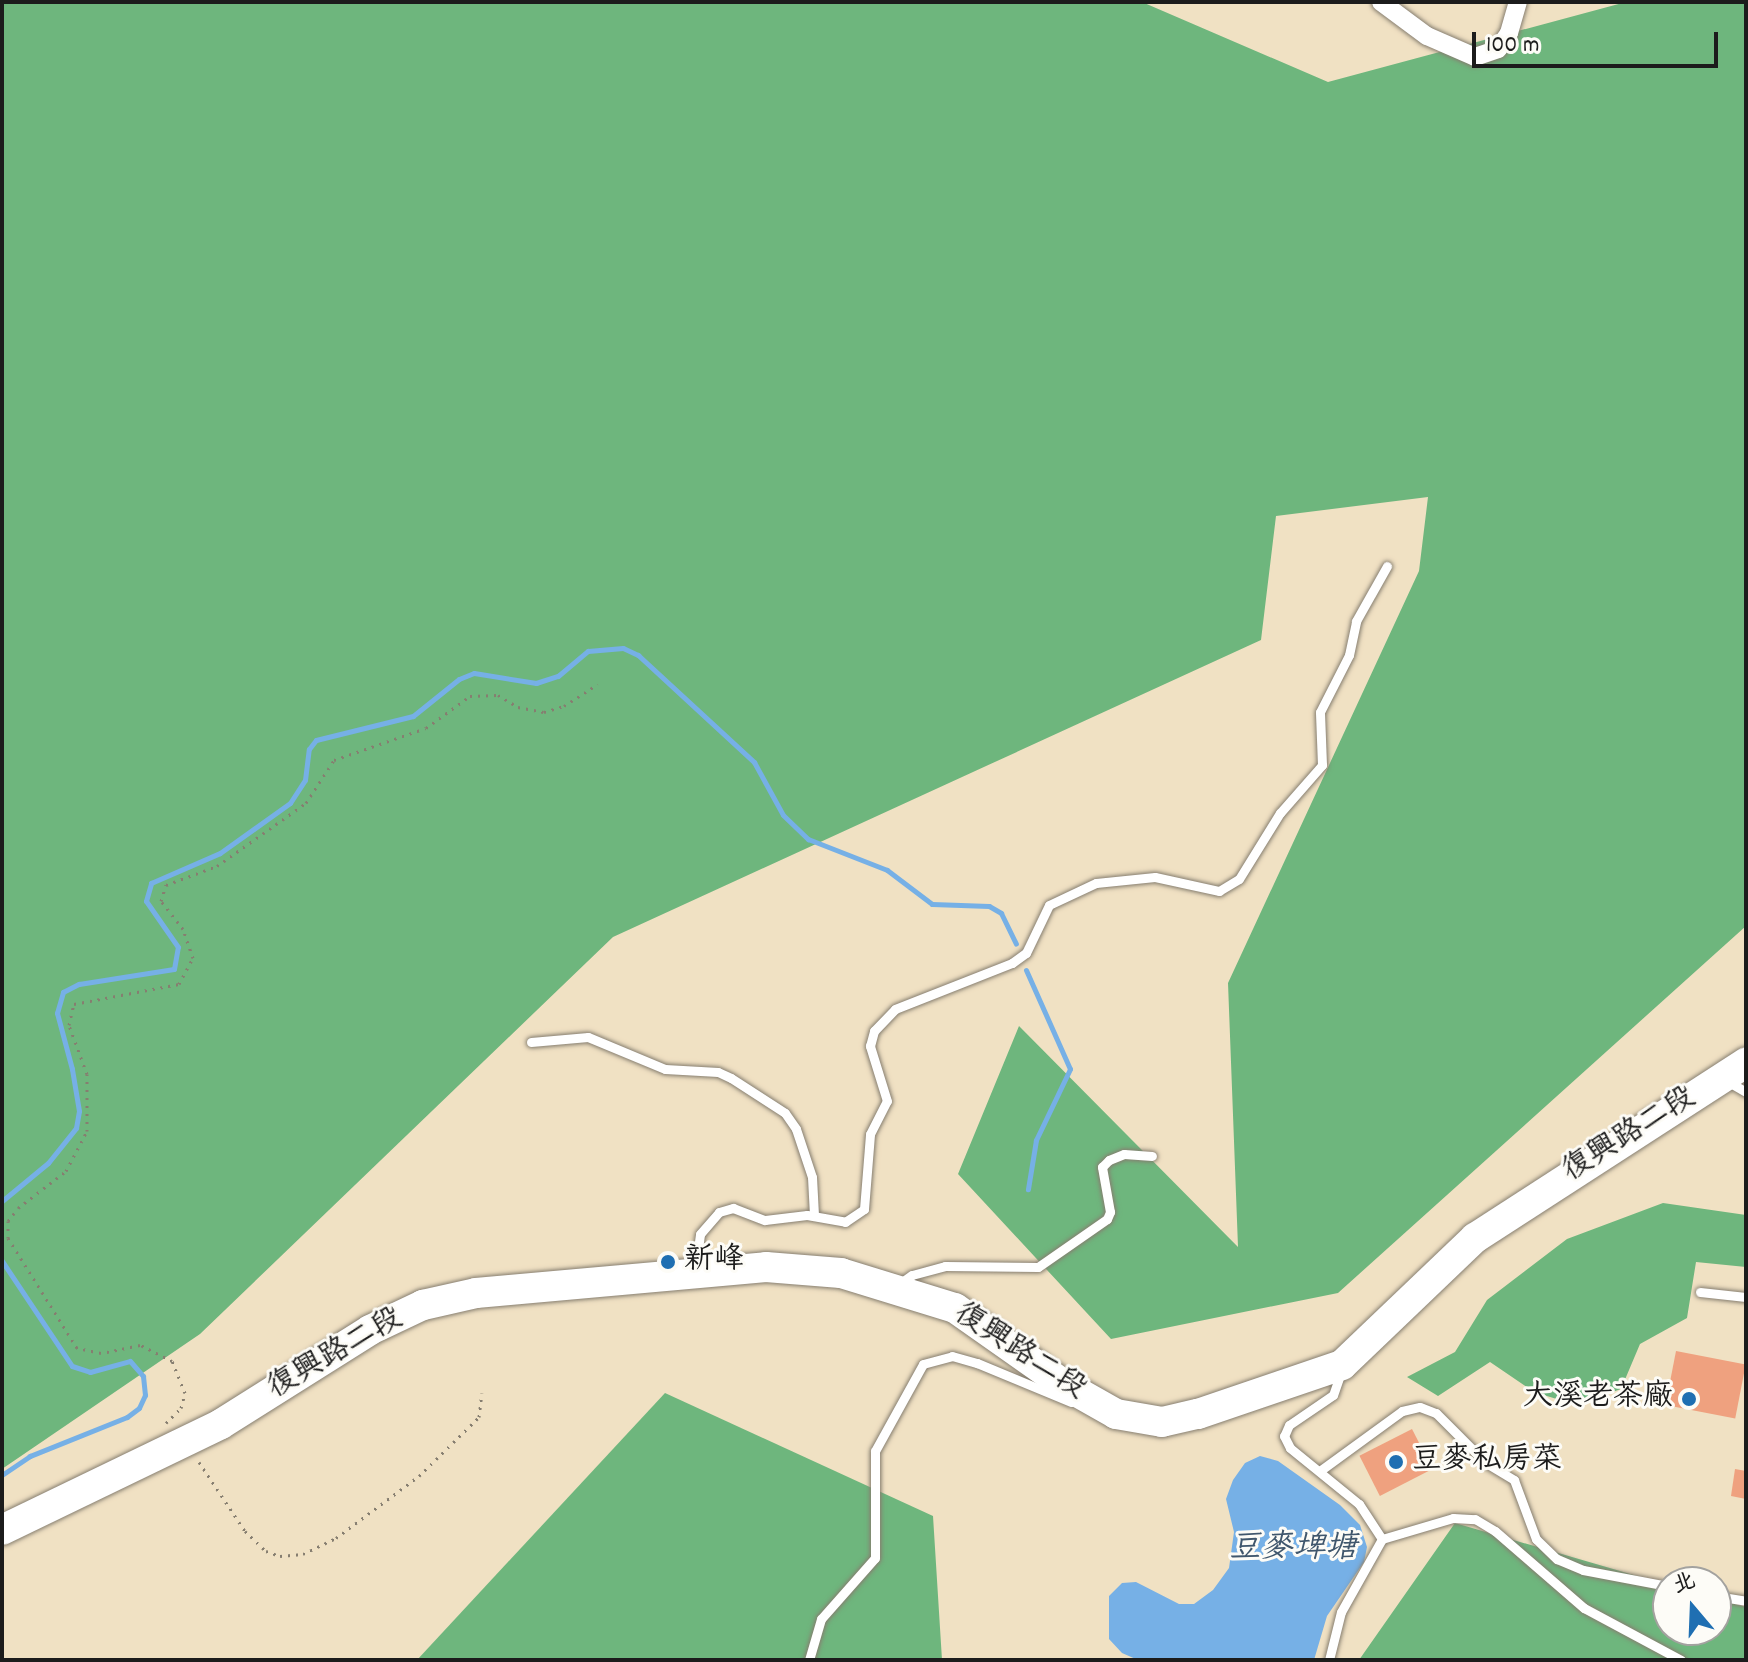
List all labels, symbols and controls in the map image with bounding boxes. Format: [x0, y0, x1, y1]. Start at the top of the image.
scale bar [1476, 16, 1722, 66]
text: 100 m [1486, 29, 1539, 63]
street label: 復興路二段 [1557, 1081, 1703, 1191]
place label: 新峰 [684, 1244, 744, 1280]
marker: 新峰 [659, 1253, 677, 1271]
street label: 復興路二段 [946, 1297, 1092, 1409]
street label: 復興路二段 [262, 1302, 410, 1408]
place label: 大溪老茶廠 [1523, 1381, 1673, 1417]
marker: 大溪老茶廠 [1680, 1390, 1698, 1408]
place label: 豆麥私房菜 [1412, 1444, 1562, 1480]
marker: 豆麥私房菜 [1387, 1453, 1405, 1471]
water label: 豆麥埤塘 [1229, 1531, 1357, 1569]
north arrow [1652, 1566, 1732, 1646]
text: 北 [1669, 1566, 1700, 1603]

